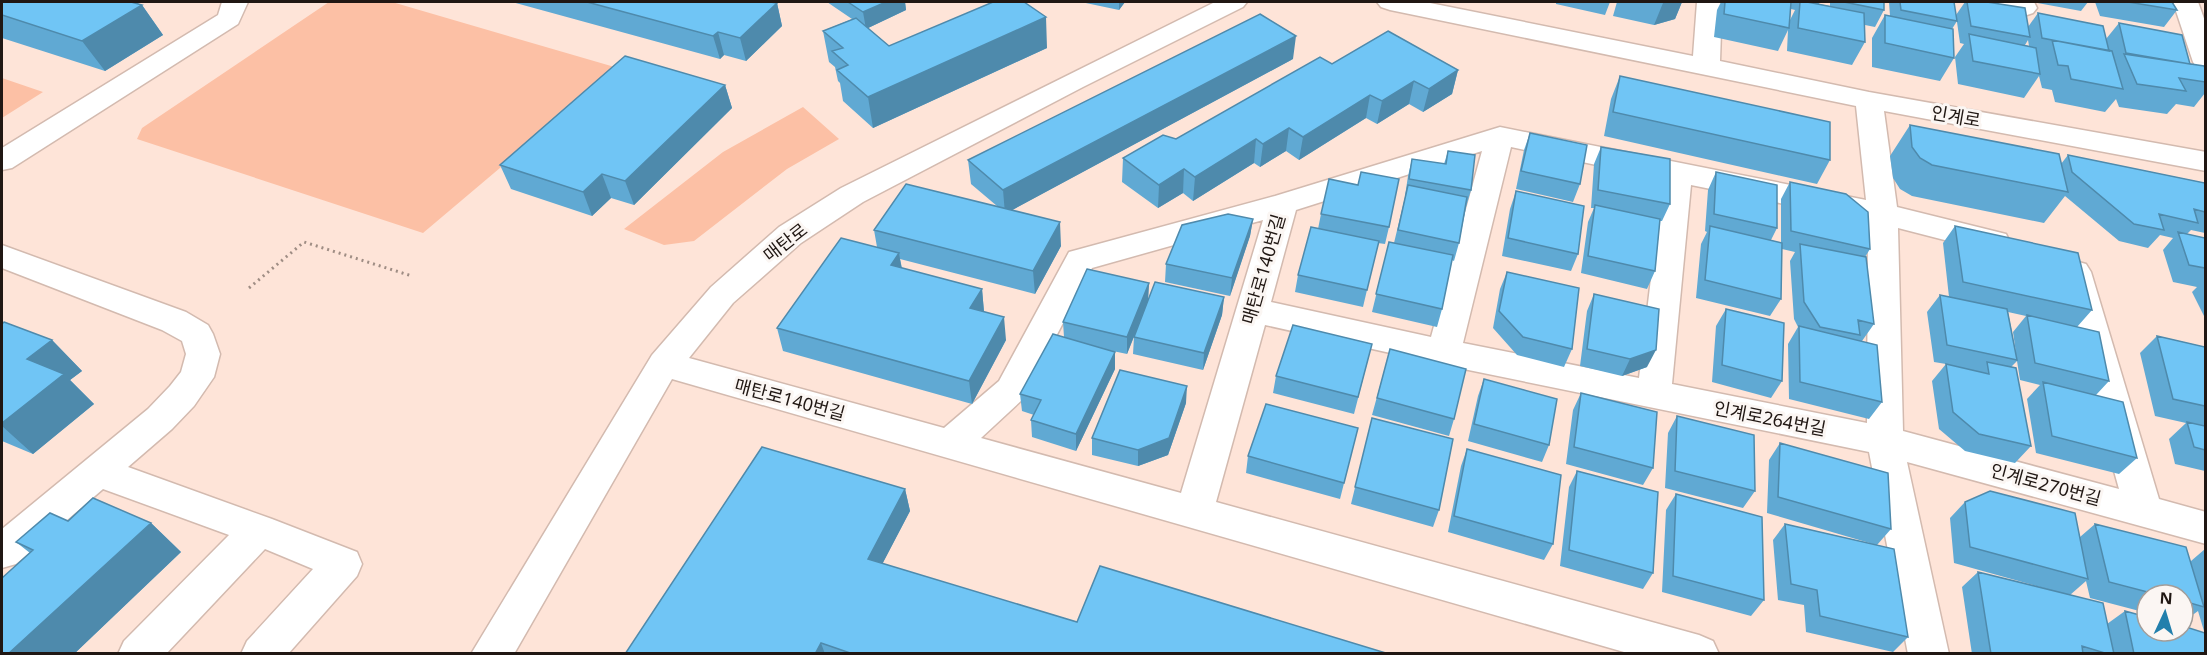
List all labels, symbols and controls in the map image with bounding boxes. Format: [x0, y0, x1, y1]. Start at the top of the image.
street label: 인계로 [1929, 100, 1983, 132]
street label: 매탄로140번길 [1236, 211, 1290, 327]
street label: 매탄로 [758, 217, 812, 267]
street label: 매탄로140번길 [732, 373, 848, 425]
street label: 인계로264번길 [1712, 395, 1828, 441]
street label: 인계로270번길 [1988, 458, 2104, 510]
north arrow [2135, 583, 2195, 643]
text: N [2159, 587, 2173, 609]

